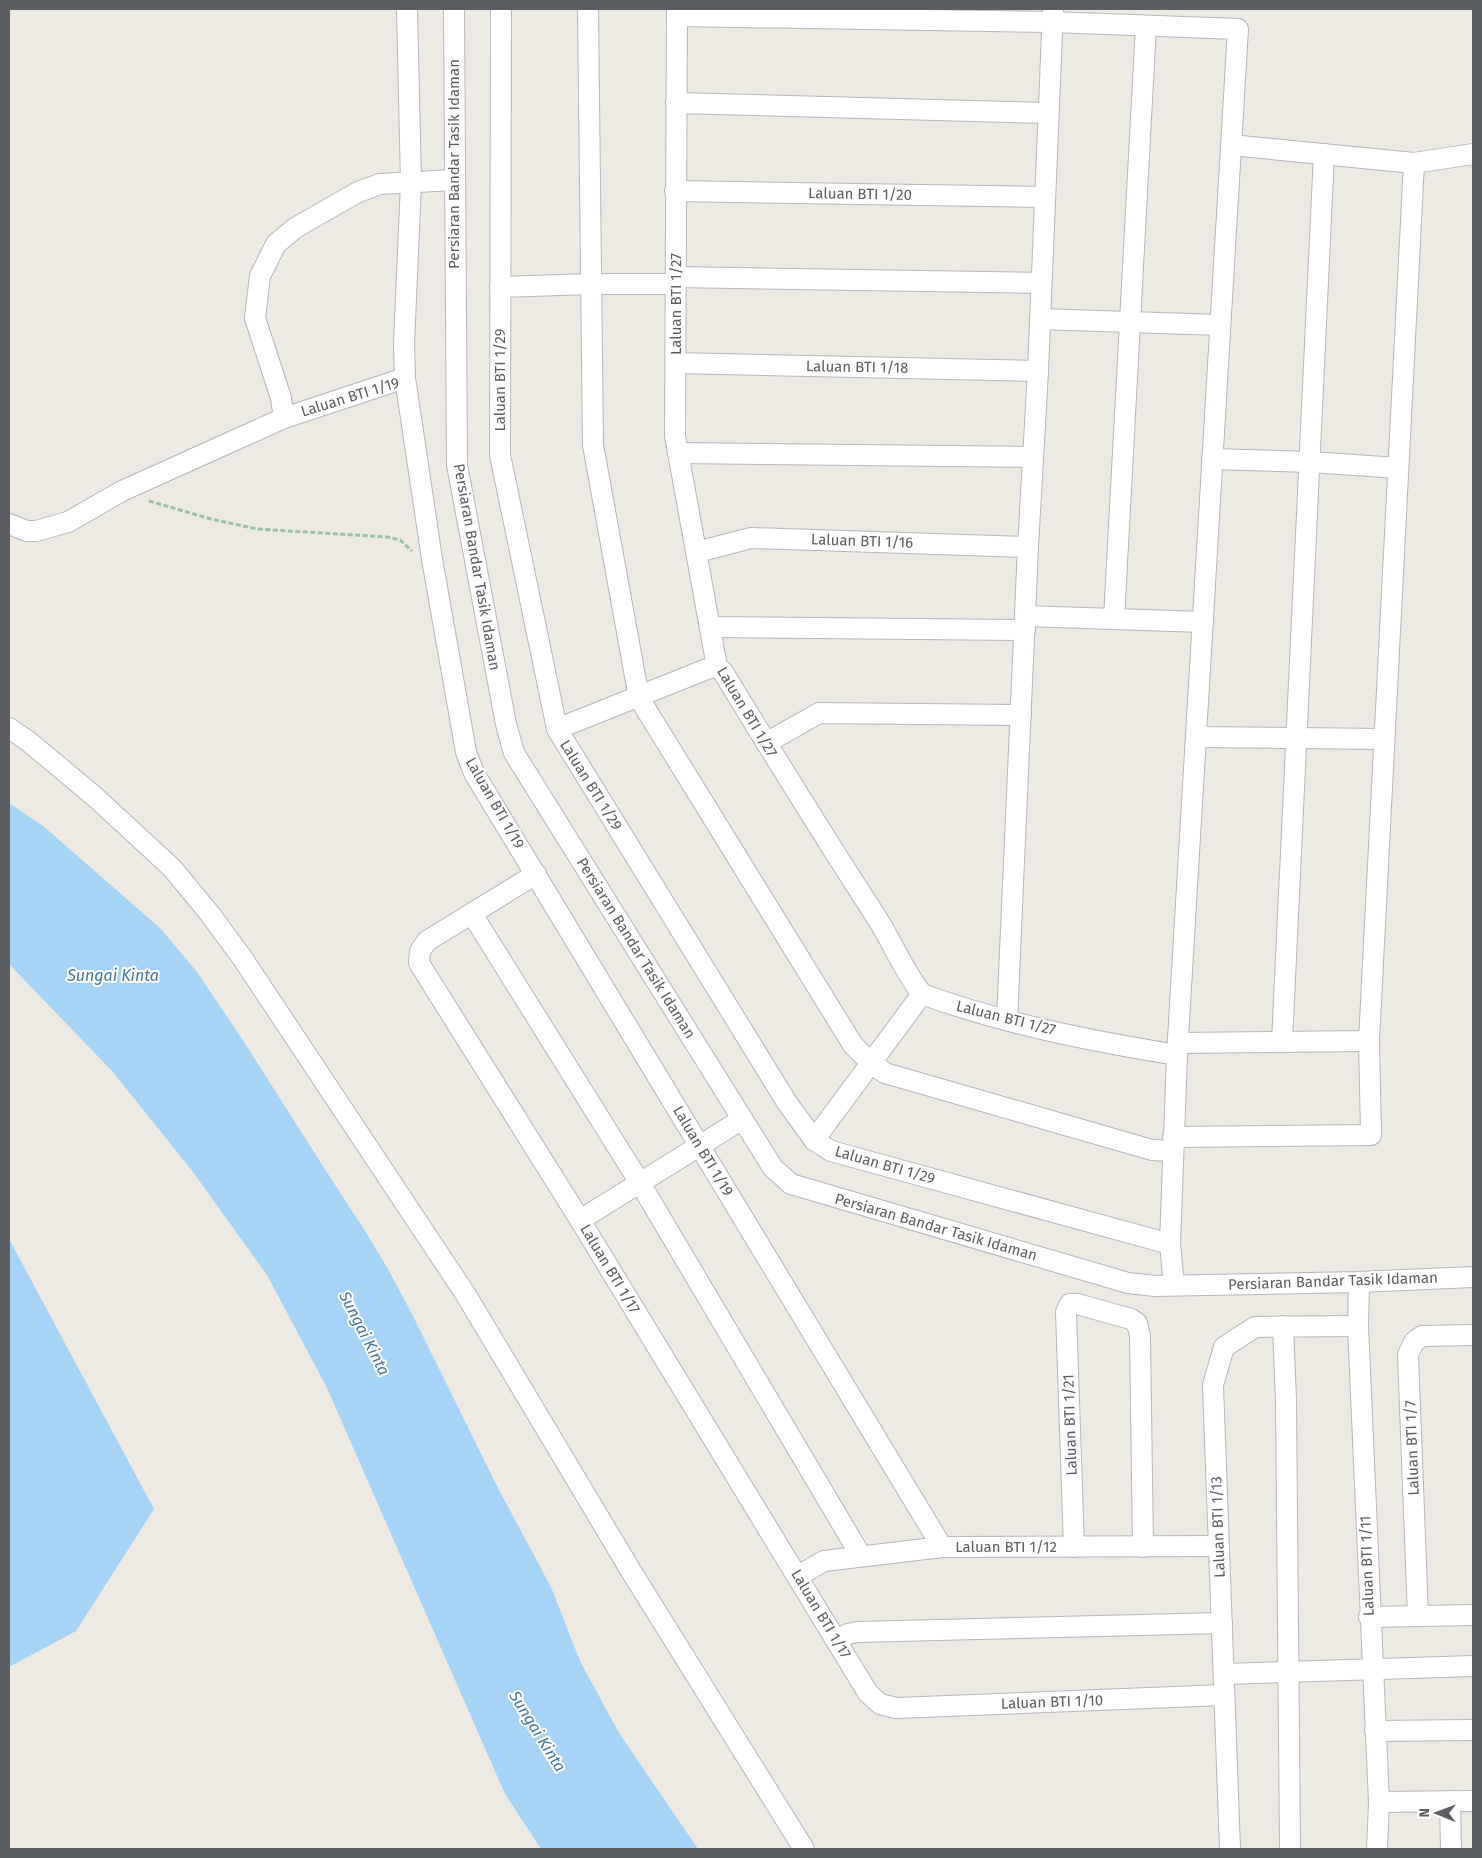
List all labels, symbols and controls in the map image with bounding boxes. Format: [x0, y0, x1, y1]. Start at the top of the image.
street label: Persiaran Bandar Tasik Idaman [445, 59, 463, 269]
street label: Laluan BTI 1/20 [808, 184, 912, 204]
street label: Laluan BTI 1/27 [667, 253, 685, 355]
street label: Laluan BTI 1/29 [491, 328, 509, 432]
street label: Laluan BTI 1/18 [806, 357, 908, 377]
street label: Laluan BTI 1/19 [299, 373, 402, 421]
street label: Persiaran Bandar Tasik Idaman [450, 462, 504, 672]
street label: Laluan BTI 1/16 [811, 530, 913, 552]
street label: Laluan BTI 1/27 [713, 664, 781, 761]
street label: Laluan BTI 1/29 [556, 736, 626, 834]
street label: Laluan BTI 1/19 [462, 754, 528, 852]
street label: Persiaran Bandar Tasik Idaman [573, 854, 699, 1042]
water label: Sungai Kinta [66, 966, 159, 985]
street label: Laluan BTI 1/27 [954, 997, 1058, 1039]
street label: Laluan BTI 1/19 [669, 1103, 737, 1200]
street label: Laluan BTI 1/29 [833, 1142, 937, 1188]
street label: Persiaran Bandar Tasik Idaman [833, 1189, 1039, 1265]
street label: Laluan BTI 1/17 [576, 1221, 644, 1317]
street label: Persiaran Bandar Tasik Idaman [1228, 1268, 1438, 1294]
water label: Sungai Kinta [335, 1287, 394, 1378]
street label: Laluan BTI 1/21 [1059, 1374, 1081, 1476]
street label: Laluan BTI 1/7 [1401, 1400, 1423, 1496]
street label: Laluan BTI 1/13 [1207, 1476, 1229, 1578]
street label: Laluan BTI 1/11 [1356, 1515, 1378, 1617]
street label: Laluan BTI 1/12 [955, 1538, 1057, 1556]
street label: Laluan BTI 1/17 [787, 1566, 855, 1662]
water label: Sungai Kinta [505, 1687, 570, 1775]
street label: Laluan BTI 1/10 [1000, 1691, 1104, 1713]
north arrow [1412, 1788, 1462, 1838]
text: N [1416, 1808, 1433, 1818]

